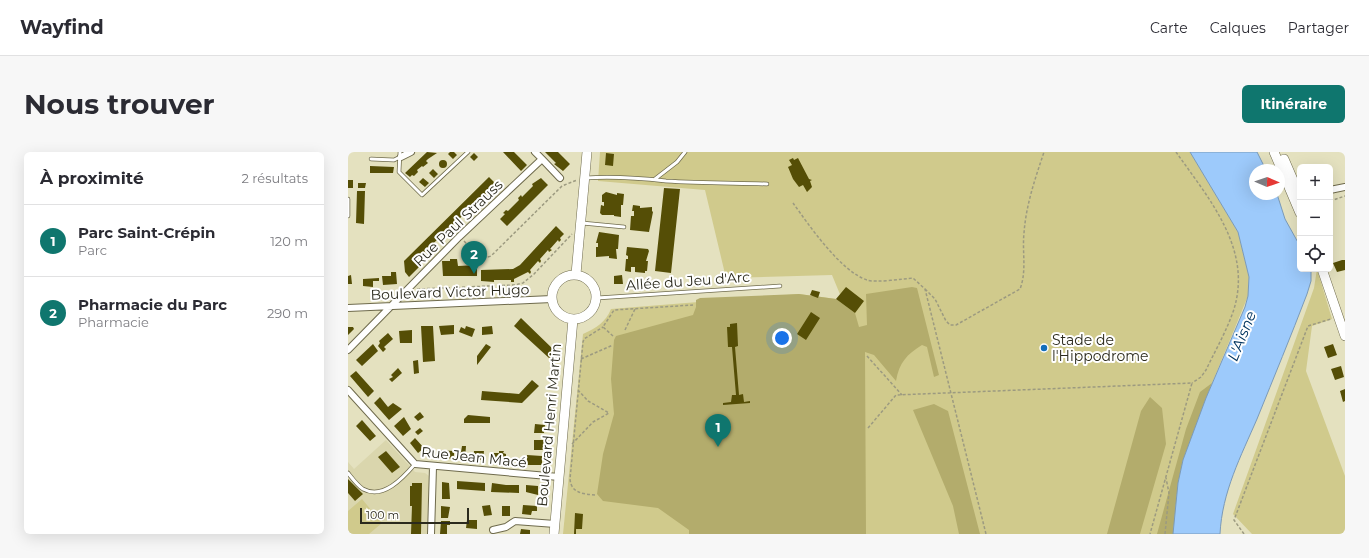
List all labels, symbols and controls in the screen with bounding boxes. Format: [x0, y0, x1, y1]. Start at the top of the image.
text: Wayfind [20, 16, 104, 39]
text: Carte [1150, 19, 1188, 37]
text: Calques [1210, 19, 1266, 37]
text: Partager [1288, 19, 1349, 37]
button: Itinéraire [1242, 85, 1345, 123]
text: Nous trouver [24, 87, 215, 121]
north arrow [1249, 164, 1285, 200]
map controls [1297, 164, 1333, 272]
button: + [1297, 164, 1333, 200]
text: À proximité [40, 168, 144, 188]
text: 2 résultats [242, 170, 308, 186]
street label: Rue Paul Strauss [410, 176, 507, 270]
button: − [1297, 200, 1333, 236]
text: Parc Saint-Crépin [78, 223, 215, 242]
text: 1 [50, 233, 56, 249]
text: 120 m [270, 233, 308, 249]
button: locate [1297, 236, 1333, 272]
pin: 2 [461, 241, 487, 274]
text: Parc [78, 242, 107, 258]
street label: Allée du Jeu d'Arc [625, 268, 751, 294]
street label: Boulevard Victor Hugo [370, 280, 530, 304]
text: Pharmacie du Parc [78, 295, 227, 314]
text: 2 [49, 305, 57, 321]
text: 290 m [267, 305, 308, 321]
water label: L'Aisne [1223, 308, 1260, 364]
text: Pharmacie [78, 314, 149, 330]
your location [772, 328, 792, 348]
place label: Stade de l'Hippodrome [1052, 331, 1149, 365]
street label: Boulevard Henri Martin [533, 343, 565, 507]
marker: Stade de l'Hippodrome [1039, 343, 1049, 353]
pin: 1 [705, 414, 731, 447]
street label: Rue Jean Macé [420, 443, 528, 471]
scale bar [360, 506, 469, 525]
text: 100 m [366, 508, 399, 522]

